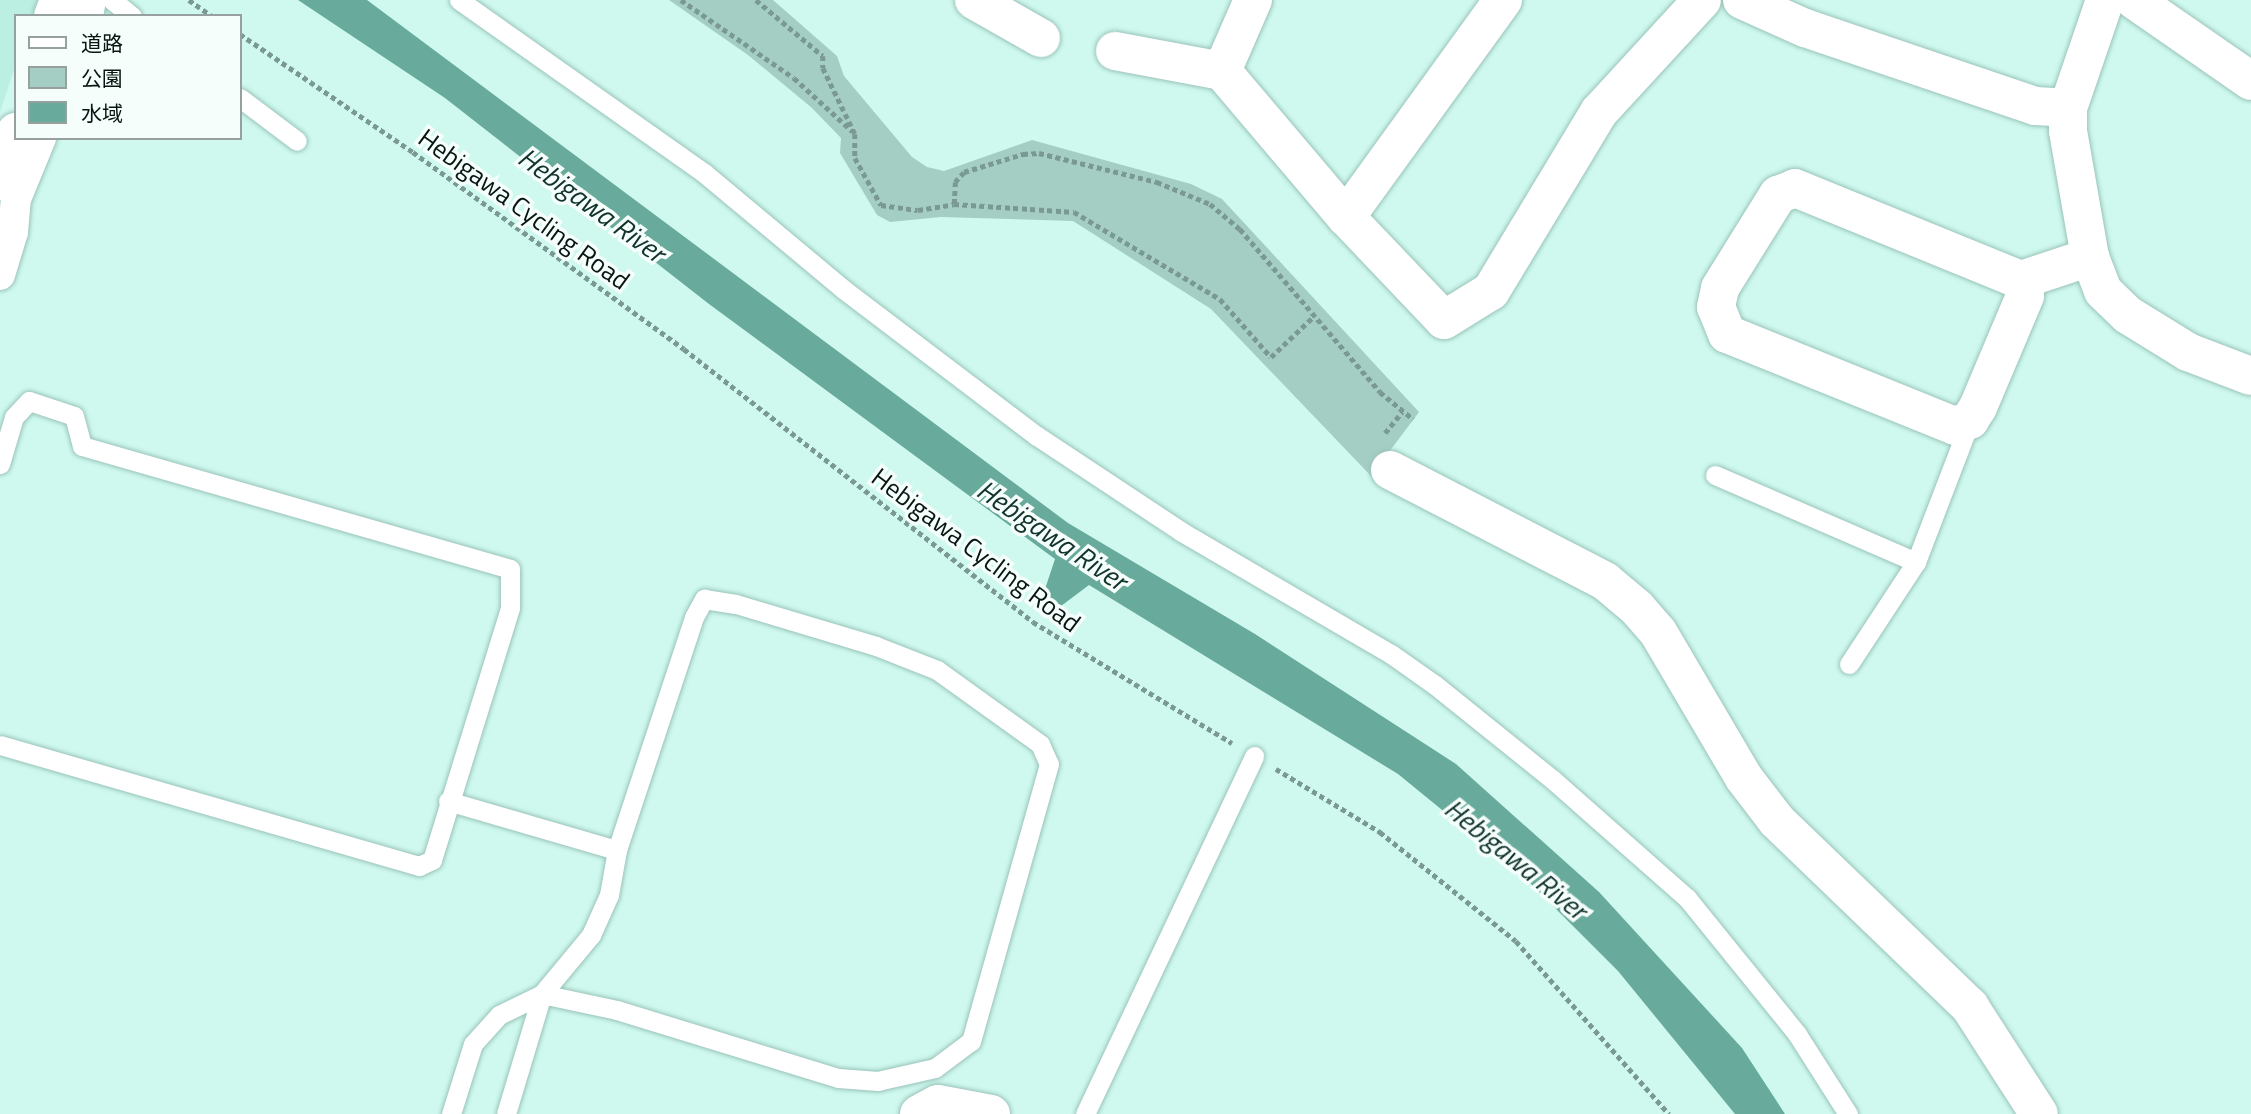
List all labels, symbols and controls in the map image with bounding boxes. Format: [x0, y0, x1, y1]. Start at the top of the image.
legend [14, 14, 242, 140]
text: 道路 [81, 27, 123, 59]
text: 公園 [81, 62, 123, 94]
text: 水域 [81, 97, 123, 129]
street label: Hebigawa Cycling Road [412, 122, 636, 296]
water label: Hebigawa River [512, 141, 672, 269]
street label: Hebigawa Cycling Road [866, 461, 1086, 639]
water label: Hebigawa River [971, 473, 1133, 597]
water label: Hebigawa River [1438, 791, 1594, 927]

